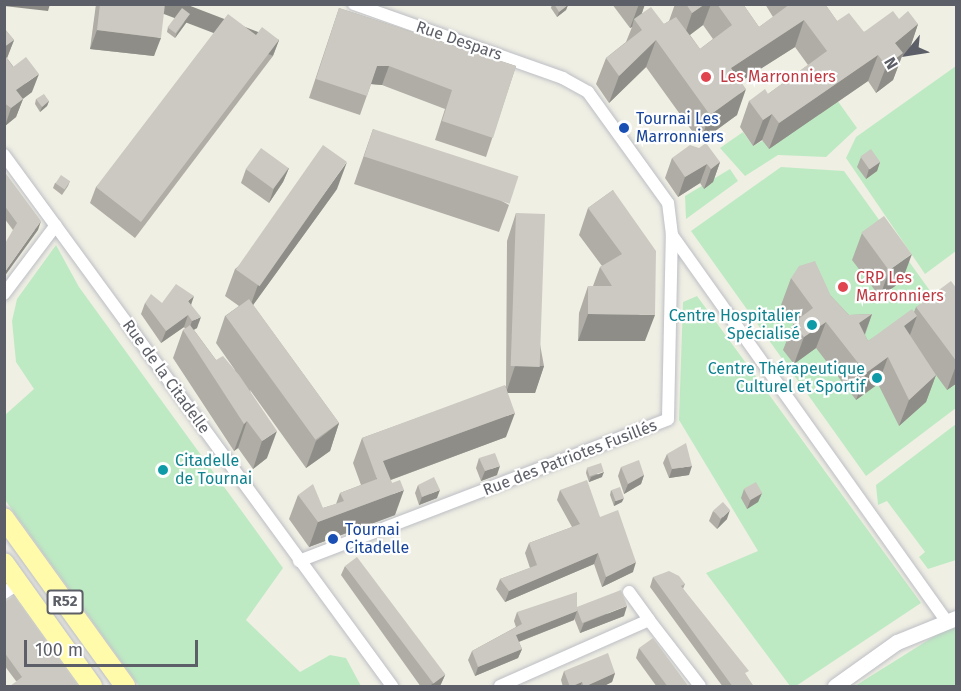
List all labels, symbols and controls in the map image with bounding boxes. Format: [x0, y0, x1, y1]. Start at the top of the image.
street label: Rue Despars [413, 17, 505, 65]
north arrow [877, 24, 937, 84]
text: N [880, 54, 902, 73]
place label: Les Marronniers [720, 67, 836, 87]
marker: Les Marronniers [697, 68, 715, 86]
place label: Tournai Les Marronniers [636, 109, 724, 147]
marker: Tournai Les Marronniers [617, 121, 631, 135]
place label: CRP Les Marronniers [856, 268, 944, 306]
marker: CRP Les Marronniers [834, 278, 852, 296]
place label: Centre Hospitalier Spécialisé [669, 306, 800, 344]
street label: Rue de la Citadelle [118, 316, 214, 438]
marker: Centre Hospitalier Spécialisé [805, 318, 819, 332]
place label: Centre Thérapeutique Culturel et Sportif [708, 359, 865, 397]
marker: Centre Thérapeutique Culturel et Sportif [870, 371, 884, 385]
street label: Rue des Patriotes Fusillés [480, 416, 660, 500]
place label: Citadelle de Tournai [175, 451, 252, 489]
marker: Citadelle de Tournai [156, 463, 170, 477]
place label: Tournai Citadelle [345, 520, 409, 558]
marker: Tournai Citadelle [326, 532, 340, 546]
road number: R52 [46, 590, 84, 614]
scale bar [27, 628, 201, 666]
text: 100 m [35, 639, 83, 661]

